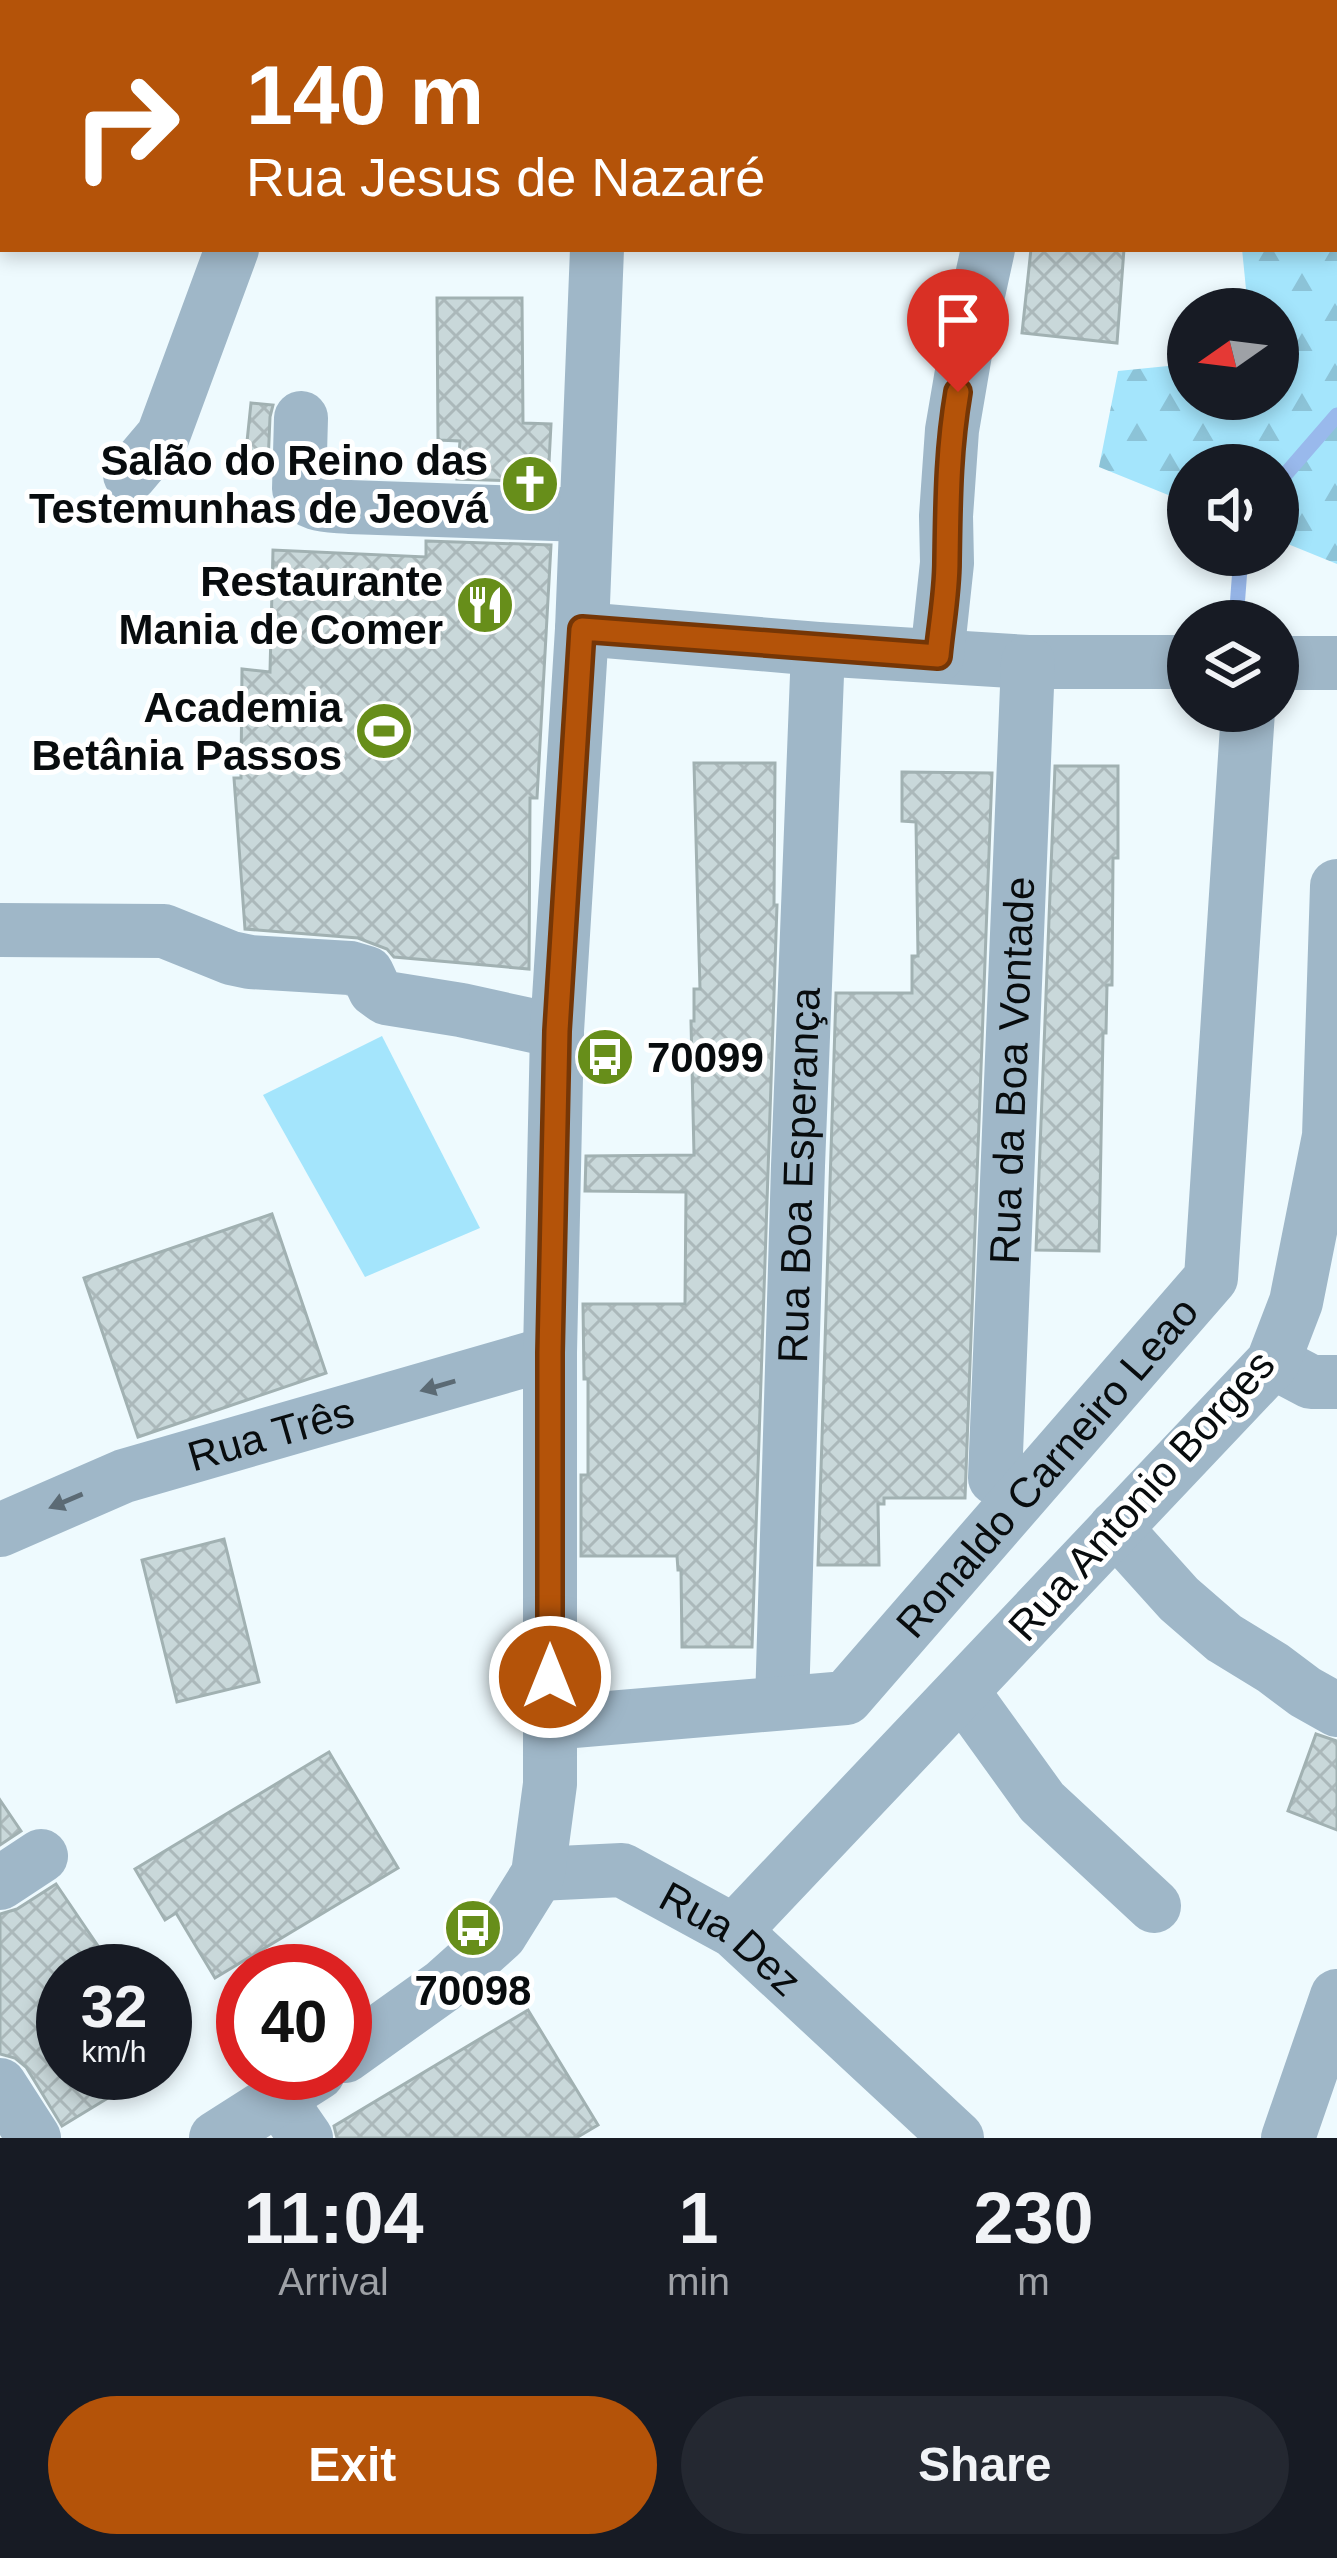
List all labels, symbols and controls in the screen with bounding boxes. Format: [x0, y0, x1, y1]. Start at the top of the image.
icon: right [48, 48, 204, 204]
text: 140 m [246, 48, 484, 142]
text: Rua Jesus de Nazaré [246, 147, 765, 207]
pin [907, 269, 1009, 392]
icon: arrive [925, 287, 991, 353]
north arrow [1167, 288, 1299, 420]
map controls [1167, 288, 1299, 732]
place label: Salão do Reino das Testemunhas de Jeová [29, 437, 489, 532]
button: sound [1167, 444, 1299, 576]
church icon: Salão do Reino das Testemunhas de Jeová [499, 453, 561, 515]
place label: Restaurante Mania de Comer [119, 558, 443, 653]
restaurant icon: Restaurante Mania de Comer [454, 574, 516, 636]
button: layers [1167, 600, 1299, 732]
place label: Academia Betânia Passos [32, 684, 343, 779]
sports icon: Academia Betânia Passos [353, 700, 415, 762]
street label: Rua da Boa Vontade [981, 876, 1043, 1265]
street label: Rua Boa Esperança [769, 986, 829, 1364]
bus stop icon: 70099 [574, 1026, 636, 1088]
place label: 70099 [647, 1034, 764, 1081]
street label: Ronaldo Carneiro Leao [887, 1288, 1207, 1647]
street label: Rua Antonio Borges [999, 1341, 1284, 1650]
one-way arrow [419, 1378, 456, 1396]
street label: Rua Três [182, 1388, 359, 1480]
one-way arrow [48, 1492, 83, 1512]
position arrow [487, 1614, 613, 1740]
street label: Rua Dez [652, 1872, 811, 2005]
bus stop icon: 70098 [442, 1897, 504, 1959]
speed limit sign: 40 [216, 1944, 372, 2100]
place label: 70098 [415, 1967, 531, 2014]
text: 32 [81, 1973, 147, 2040]
text: km/h [81, 2035, 147, 2068]
text: 11:04 [243, 2178, 424, 2258]
text: 1 [678, 2178, 719, 2258]
text: 230 [973, 2178, 1094, 2258]
text: Arrival [278, 2260, 389, 2303]
text: min [667, 2260, 730, 2303]
text: m [1017, 2260, 1050, 2303]
button: Exit [48, 2396, 657, 2534]
button: Share [681, 2396, 1289, 2534]

